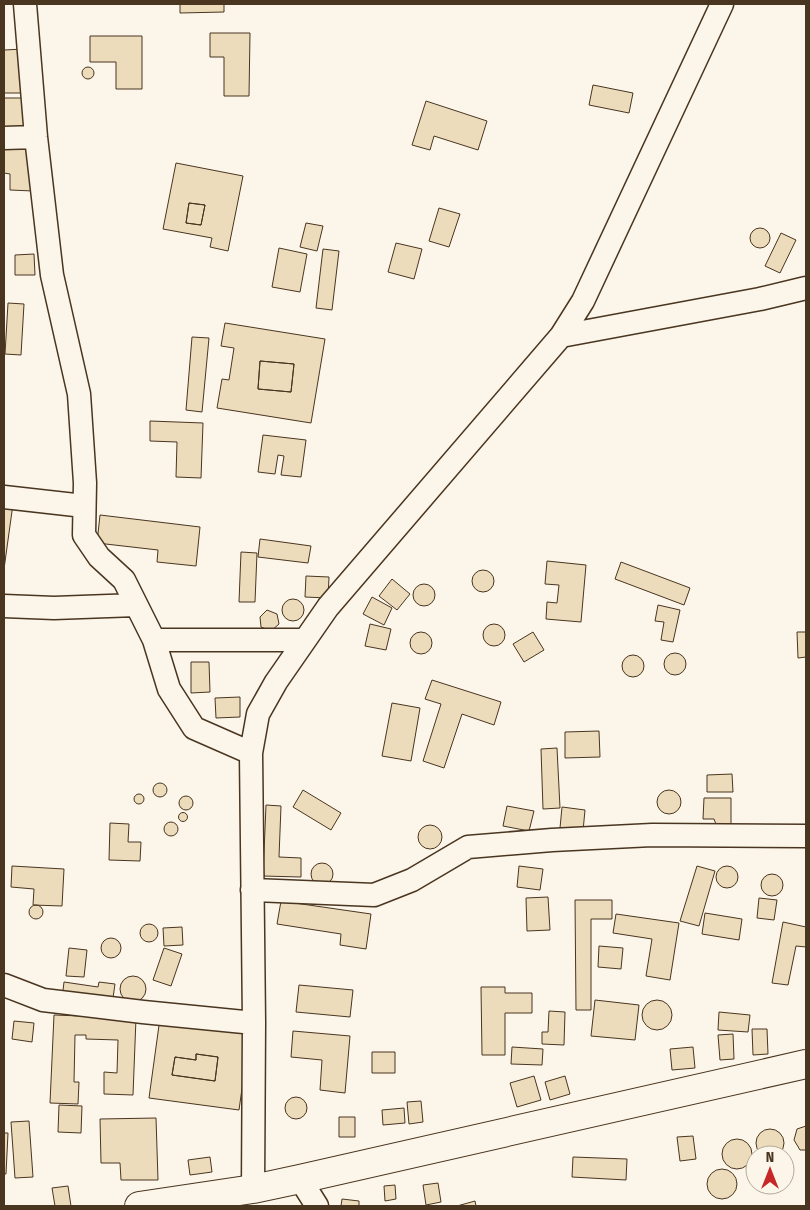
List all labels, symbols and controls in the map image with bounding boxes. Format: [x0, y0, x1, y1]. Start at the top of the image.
north arrow [745, 1145, 795, 1195]
text: N [766, 1149, 774, 1166]

